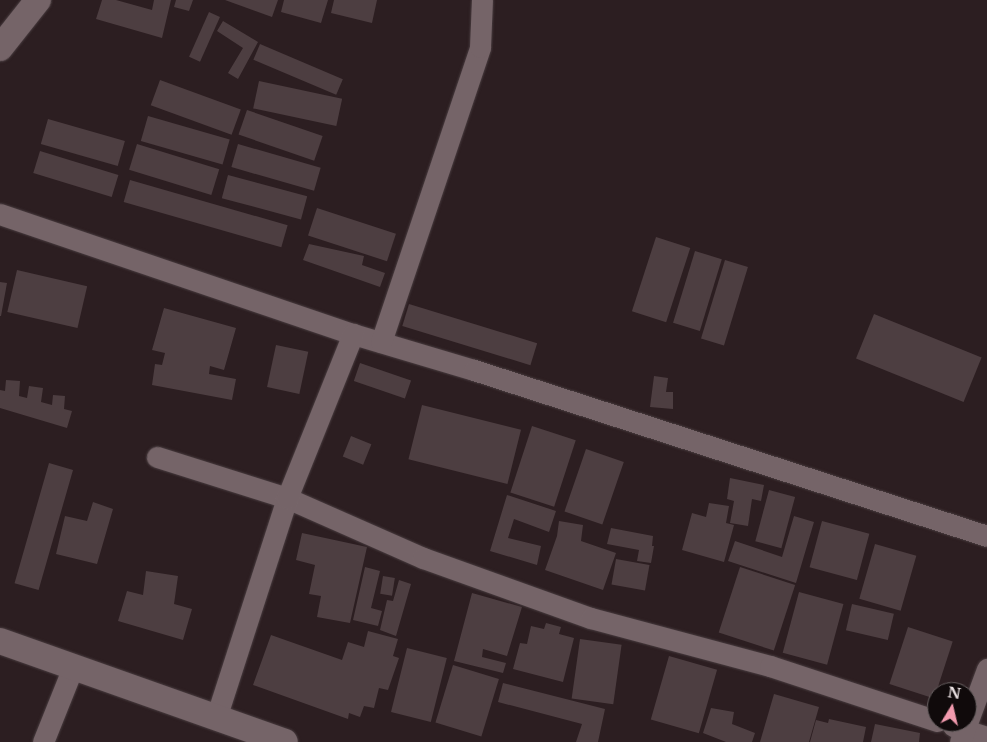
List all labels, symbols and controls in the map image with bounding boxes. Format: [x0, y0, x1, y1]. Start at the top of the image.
north arrow [927, 682, 977, 732]
text: N [946, 683, 962, 703]

